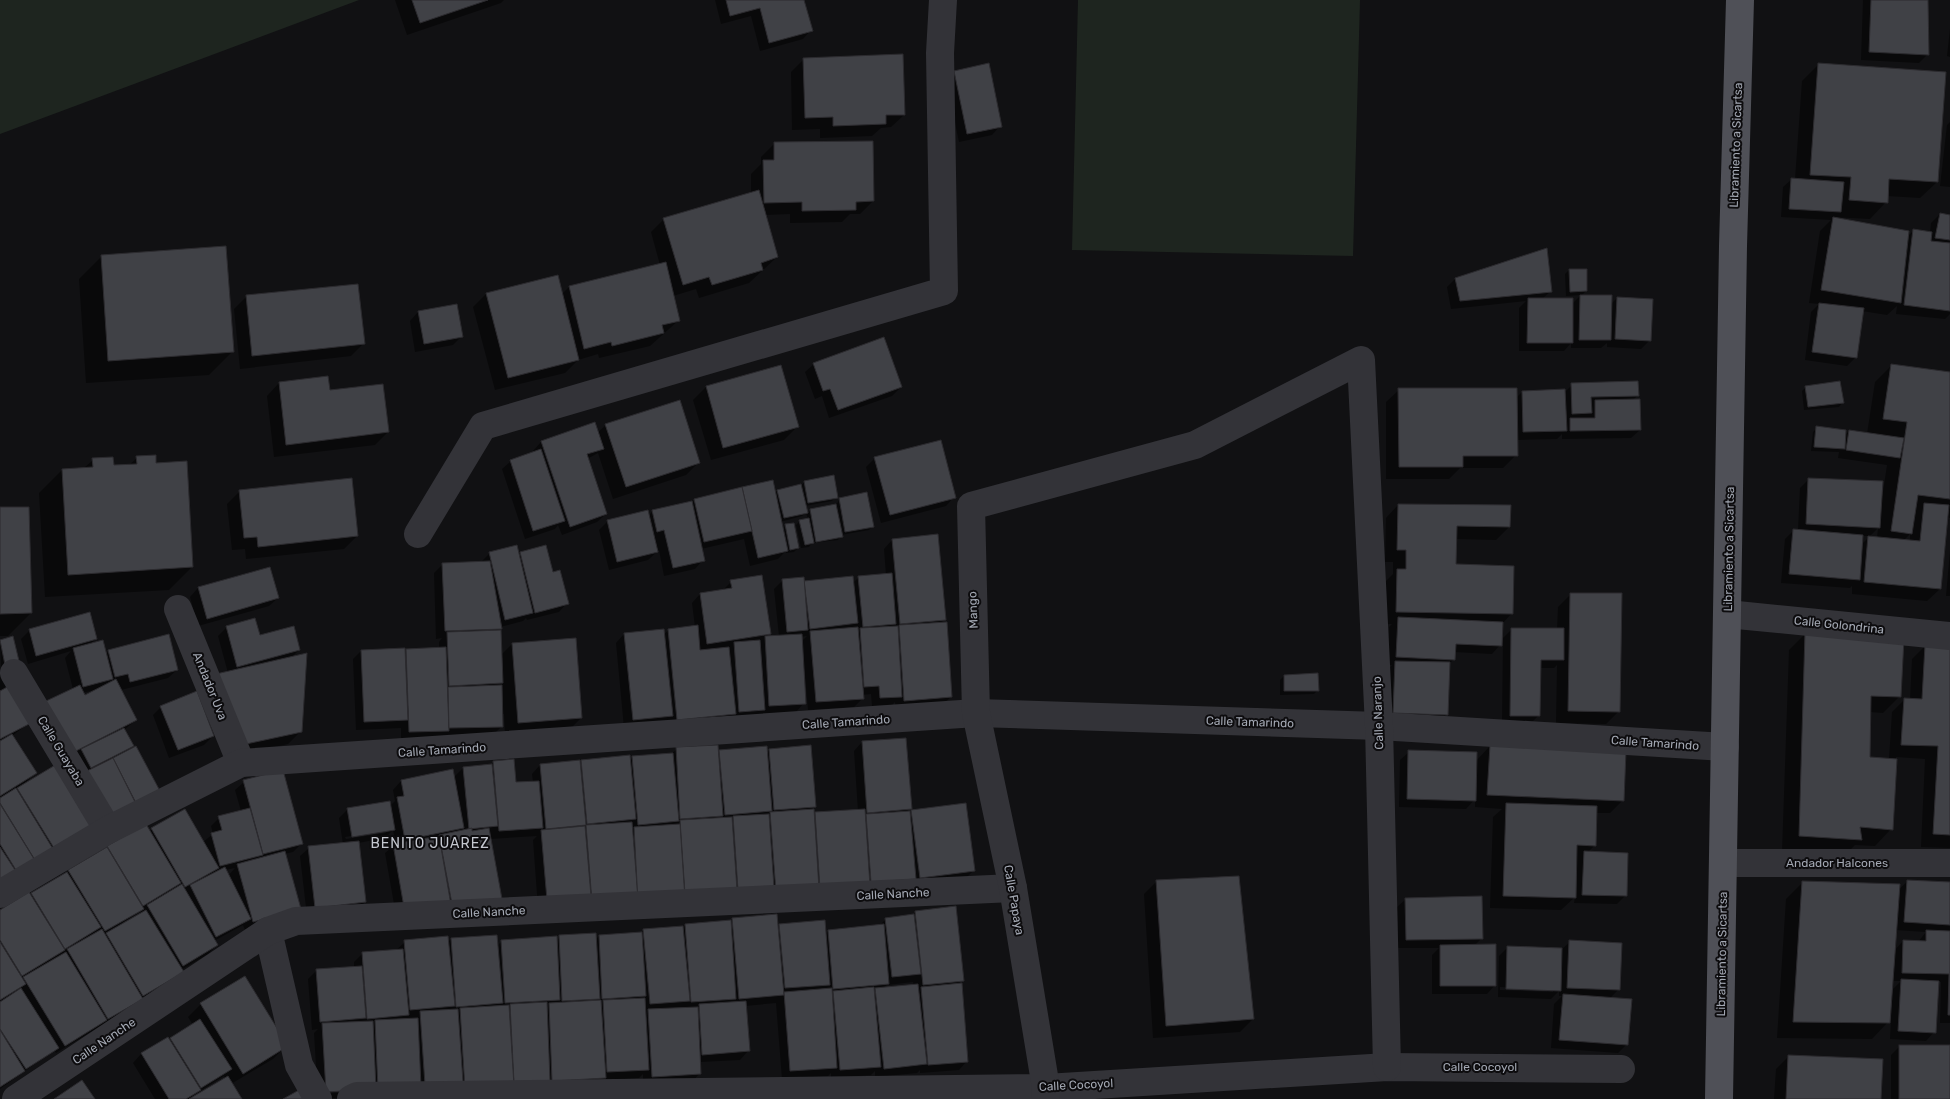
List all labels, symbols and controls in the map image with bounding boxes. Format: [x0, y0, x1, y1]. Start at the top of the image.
street label: Libramiento a Sicartsa [1727, 82, 1745, 208]
street label: Libramiento a Sicartsa [1721, 486, 1737, 612]
street label: Mango [965, 591, 981, 629]
street label: Calle Golondrina [1793, 613, 1885, 637]
street label: Andador Uva [190, 650, 230, 722]
street label: Calle Naranjo [1370, 676, 1386, 750]
street label: Calle Tamarindo [801, 712, 891, 732]
street label: Calle Tamarindo [1206, 713, 1294, 731]
street label: Calle Guayaba [35, 714, 87, 788]
street label: Calle Tamarindo [1610, 733, 1700, 753]
street label: Calle Tamarindo [397, 740, 487, 760]
district label: BENITO JUAREZ [370, 835, 490, 852]
street label: Andador Halcones [1786, 856, 1888, 870]
street label: Calle Papaya [1001, 864, 1027, 936]
street label: Calle Nanche [856, 885, 930, 903]
street label: Libramiento a Sicartsa [1714, 891, 1730, 1017]
street label: Calle Nanche [452, 903, 526, 921]
street label: Calle Nanche [70, 1015, 138, 1067]
street label: Calle Cocoyol [1443, 1060, 1517, 1074]
street label: Calle Cocoyol [1038, 1076, 1114, 1094]

